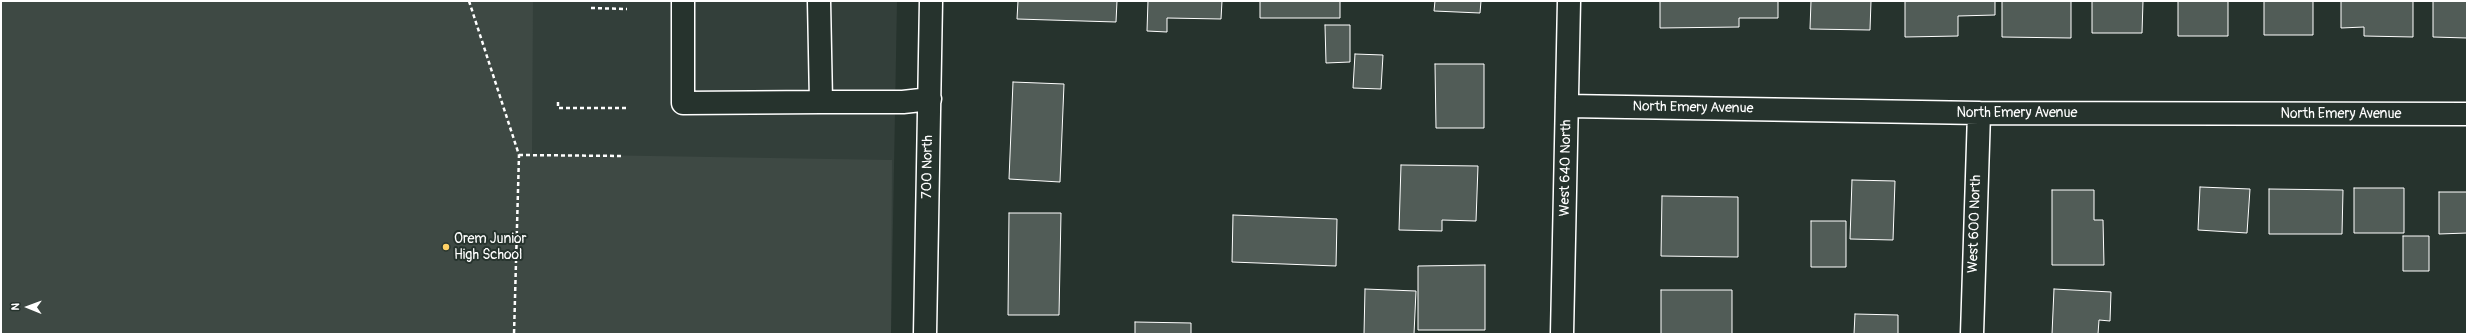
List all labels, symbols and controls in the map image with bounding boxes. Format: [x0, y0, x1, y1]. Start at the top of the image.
street label: North Emery Avenue [1632, 99, 1754, 117]
street label: North Emery Avenue [1957, 105, 2077, 121]
street label: North Emery Avenue [2281, 106, 2401, 122]
street label: West 640 North [1557, 119, 1575, 217]
street label: 700 North [919, 135, 937, 199]
street label: West 600 North [1965, 175, 1985, 273]
place label: Orem Junior High School [454, 231, 527, 264]
marker: Orem Junior High School [441, 242, 451, 252]
north arrow [8, 287, 48, 327]
text: N [9, 303, 22, 311]

